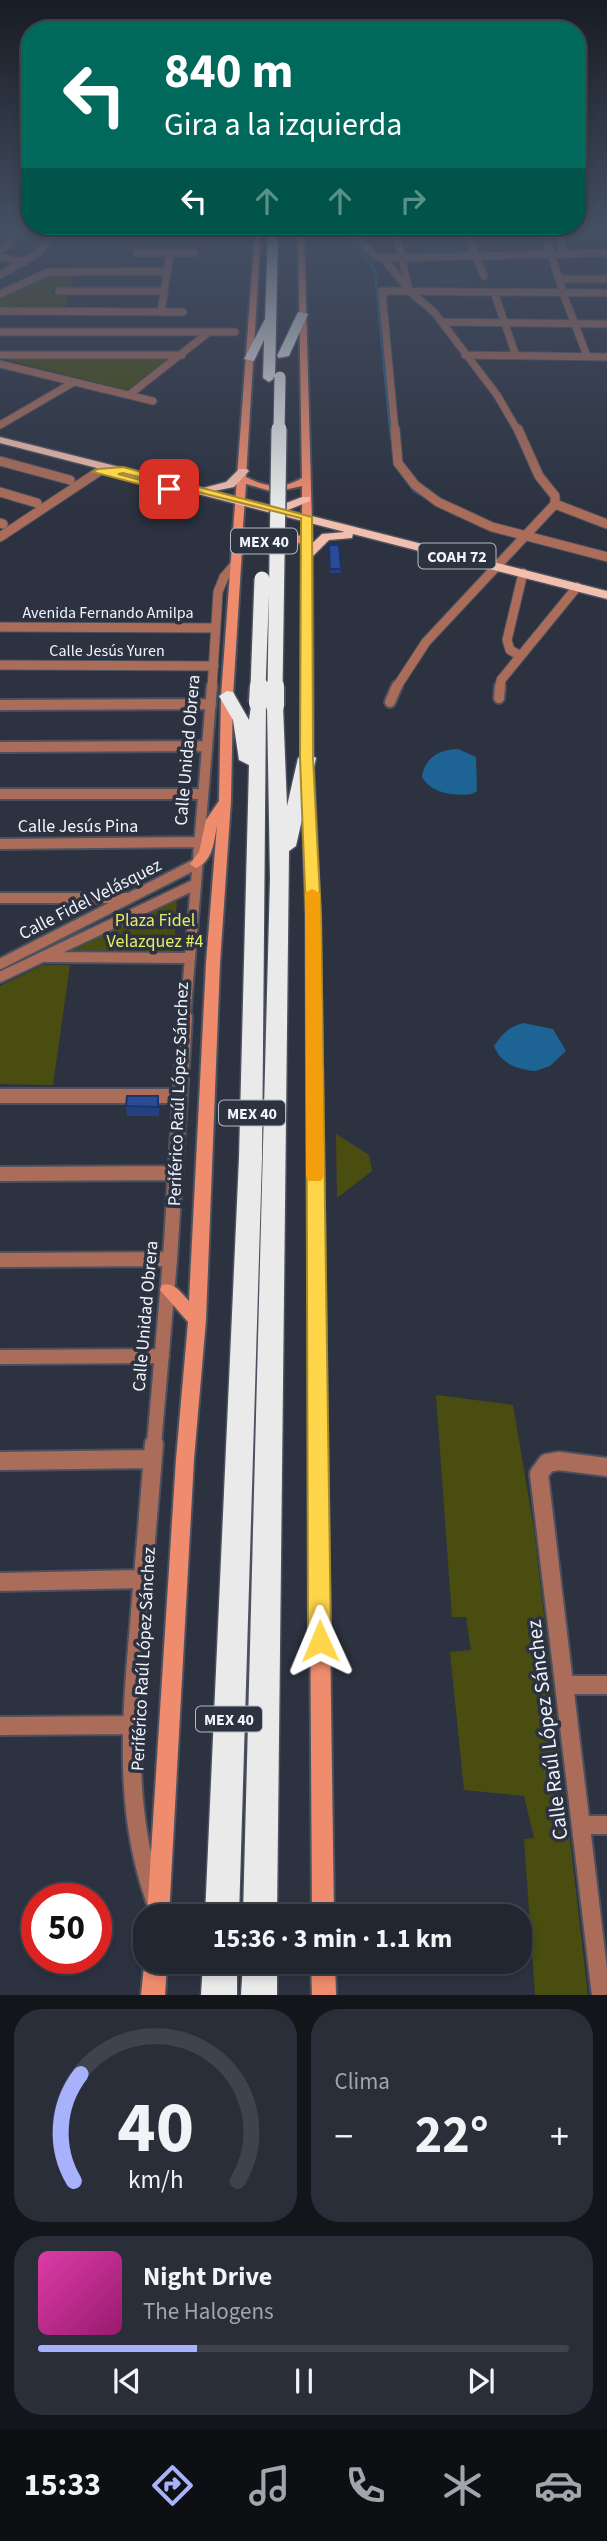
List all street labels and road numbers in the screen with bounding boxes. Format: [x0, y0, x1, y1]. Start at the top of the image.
road number: MEX 40 [231, 528, 297, 554]
road number: COAH 72 [419, 544, 496, 568]
street label: Avenida Fernando Amilpa [23, 602, 193, 624]
street label: Calle Jesús Yuren [49, 640, 165, 662]
street label: Calle Unidad Obrera [168, 674, 207, 827]
street label: Calle Jesús Pina [18, 814, 138, 839]
street label: Calle Fidel Velásquez [15, 853, 166, 946]
street label: Periférico Raúl López Sánchez [162, 981, 195, 1206]
road number: MEX 40 [219, 1100, 285, 1126]
street label: Calle Unidad Obrera [126, 1240, 165, 1393]
street label: Periférico Raúl López Sánchez [125, 1546, 162, 1772]
street label: Calle Raúl López Sánchez [519, 1618, 575, 1842]
road number: MEX 40 [196, 1707, 262, 1732]

